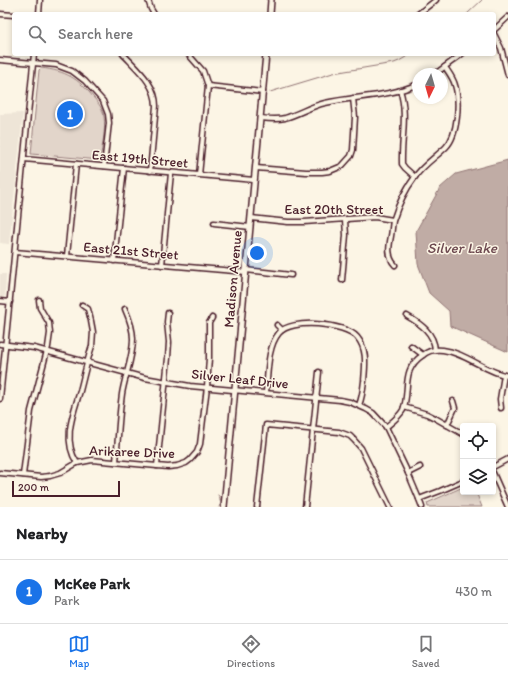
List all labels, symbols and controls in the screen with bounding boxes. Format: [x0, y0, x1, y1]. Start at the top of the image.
search box [12, 12, 496, 56]
icon: search [26, 23, 48, 45]
text: Search here [58, 25, 133, 43]
north arrow [412, 68, 448, 104]
pin: 1 [57, 99, 83, 129]
street label: East 19th Street [91, 146, 189, 172]
street label: East 20th Street [285, 201, 383, 218]
street label: Madison Avenue [220, 229, 246, 328]
street label: East 21st Street [83, 238, 179, 264]
water label: Silver Lake [427, 239, 498, 257]
your location [247, 243, 267, 263]
street label: Silver Leaf Drive [191, 365, 290, 393]
map controls [460, 423, 496, 495]
button: locate [460, 423, 496, 459]
street label: Arikaree Drive [89, 442, 175, 462]
button: layers [460, 459, 496, 495]
scale bar [12, 479, 120, 498]
text: 200 m [18, 481, 49, 494]
text: Nearby [16, 523, 68, 543]
text: McKee Park [54, 575, 130, 593]
text: 1 [26, 584, 32, 599]
text: 430 m [455, 584, 492, 599]
text: Park [54, 593, 80, 608]
tab: Map [68, 633, 90, 670]
tab: Directions [227, 633, 275, 670]
tab: Saved [412, 633, 440, 670]

